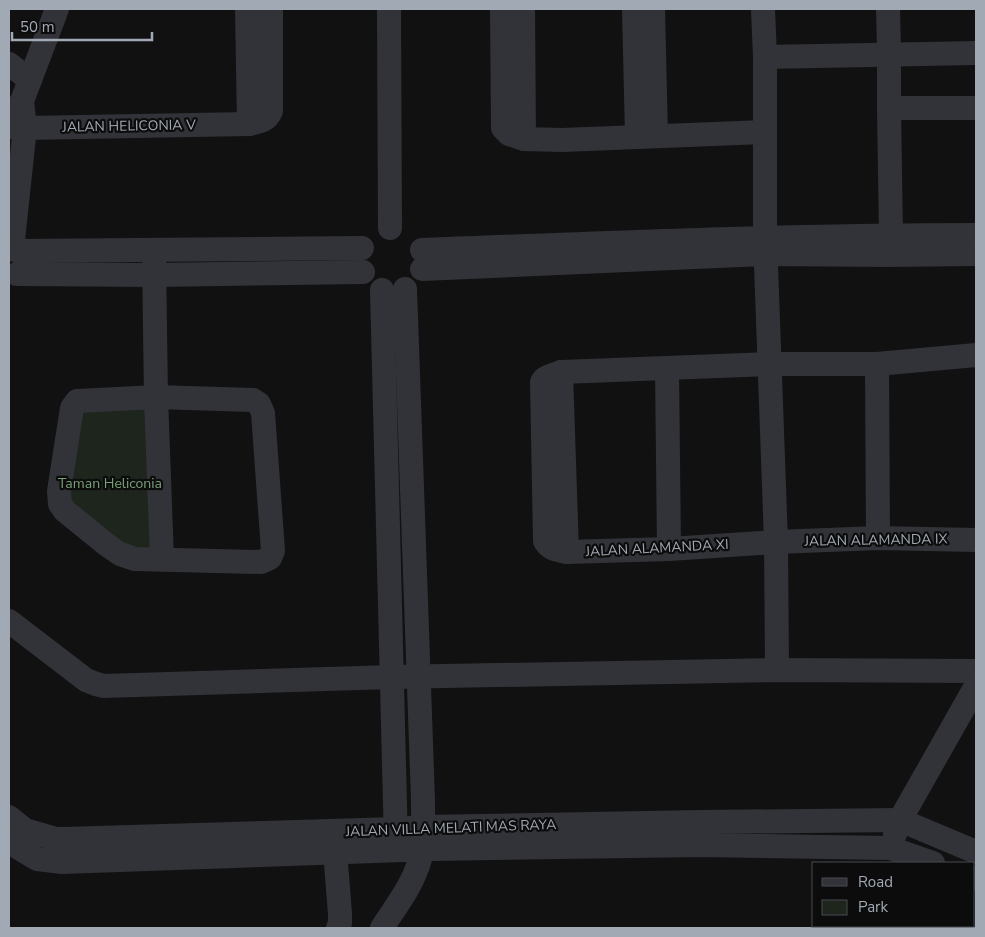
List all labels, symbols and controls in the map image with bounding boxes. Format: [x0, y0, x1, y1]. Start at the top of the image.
scale bar [12, 10, 152, 42]
text: 50 m [20, 17, 55, 37]
street label: JALAN HELICONIA V [61, 115, 196, 137]
park label: Taman Heliconia [58, 474, 162, 493]
street label: JALAN ALAMANDA IX [803, 529, 948, 551]
street label: JALAN ALAMANDA XI [584, 535, 729, 561]
street label: JALAN VILLA MELATI MAS RAYA [344, 815, 557, 841]
legend [812, 862, 975, 927]
text: Road [858, 872, 893, 892]
text: Park [858, 897, 888, 917]

